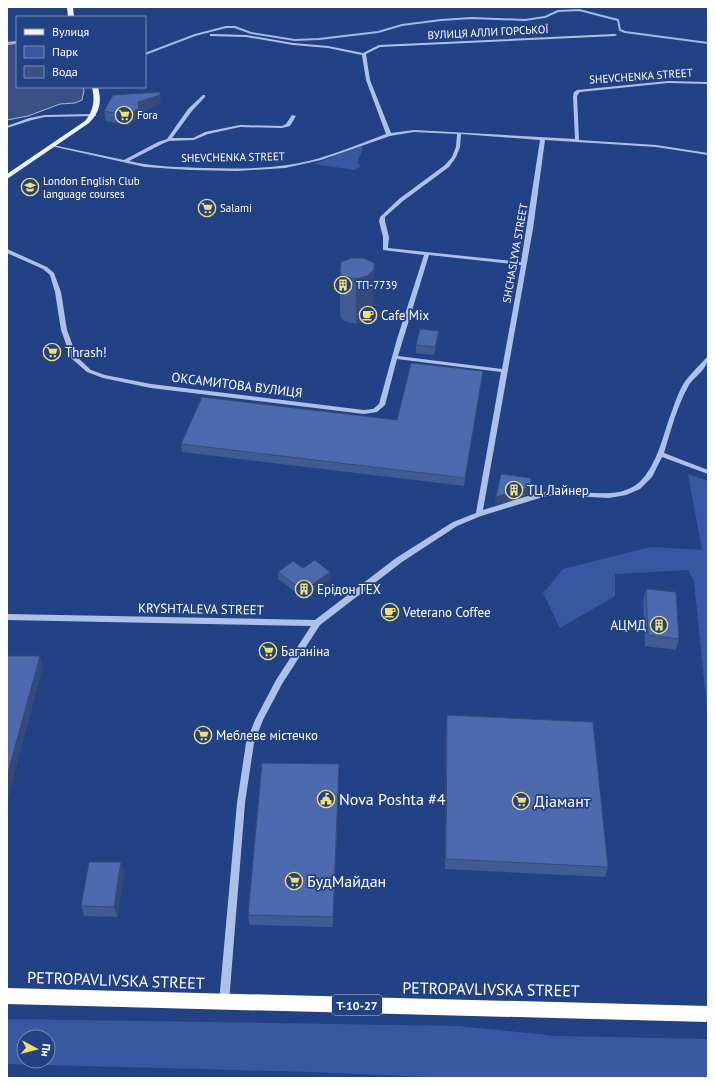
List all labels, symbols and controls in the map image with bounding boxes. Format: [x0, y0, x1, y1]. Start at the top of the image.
legend [16, 16, 146, 88]
street label: ВУЛИЦЯ АЛЛИ ГОРСЬКОЇ [427, 22, 549, 42]
text: Вулиця [52, 24, 89, 39]
text: Парк [52, 44, 78, 59]
text: Вода [52, 64, 78, 79]
street label: SHEVCHENKA STREET [589, 65, 693, 87]
supermarket icon: Fora [114, 105, 134, 125]
place label: Fora [137, 108, 158, 122]
street label: SHEVCHENKA STREET [181, 149, 285, 165]
place label: London English Club language courses [43, 174, 140, 201]
school or university icon: London English Club language courses [20, 177, 40, 197]
supermarket icon: Salami [197, 198, 217, 218]
place label: Salami [220, 201, 252, 215]
street label: SHCHASLYVA STREET [499, 202, 531, 304]
building icon: ТП-7739 [333, 275, 353, 295]
place label: ТП-7739 [356, 278, 397, 292]
cafe icon: Cafe Mix [358, 305, 378, 325]
place label: Cafe Mix [381, 307, 429, 324]
supermarket icon: Thrash! [42, 342, 62, 362]
place label: Thrash! [65, 344, 107, 361]
street label: ОКСАМИТОВА ВУЛИЦЯ [171, 369, 303, 401]
building icon: ТЦ Лайнер [504, 480, 524, 500]
place label: ТЦ Лайнер [527, 482, 589, 499]
building icon: Ерідон ТЕХ [294, 579, 314, 599]
place label: Ерідон ТЕХ [317, 581, 381, 598]
street label: KRYSHTALEVA STREET [138, 599, 264, 619]
cafe icon: Veterano Coffee [380, 602, 400, 622]
place label: Veterano Coffee [402, 604, 491, 621]
building icon: АЦМД [649, 615, 669, 635]
place label: АЦМД [610, 617, 646, 634]
supermarket icon: Баганіна [258, 641, 278, 661]
place label: Баганіна [281, 643, 330, 660]
supermarket icon: Меблеве містечко [193, 725, 213, 745]
place label: Меблеве містечко [216, 727, 318, 744]
public building icon: Nova Poshta #4 [316, 789, 336, 809]
place label: Nova Poshta #4 [339, 789, 446, 809]
supermarket icon: Діамант [511, 791, 531, 811]
place label: Діамант [534, 791, 591, 811]
supermarket icon: БудМайдан [284, 871, 304, 891]
place label: БудМайдан [307, 871, 386, 891]
street label: PETROPAVLIVSKA STREET [27, 967, 205, 993]
street label: PETROPAVLIVSKA STREET [402, 977, 580, 1001]
road number: Т-10-27 [332, 995, 382, 1015]
north arrow [16, 1029, 56, 1069]
text: Пн [38, 1043, 54, 1058]

